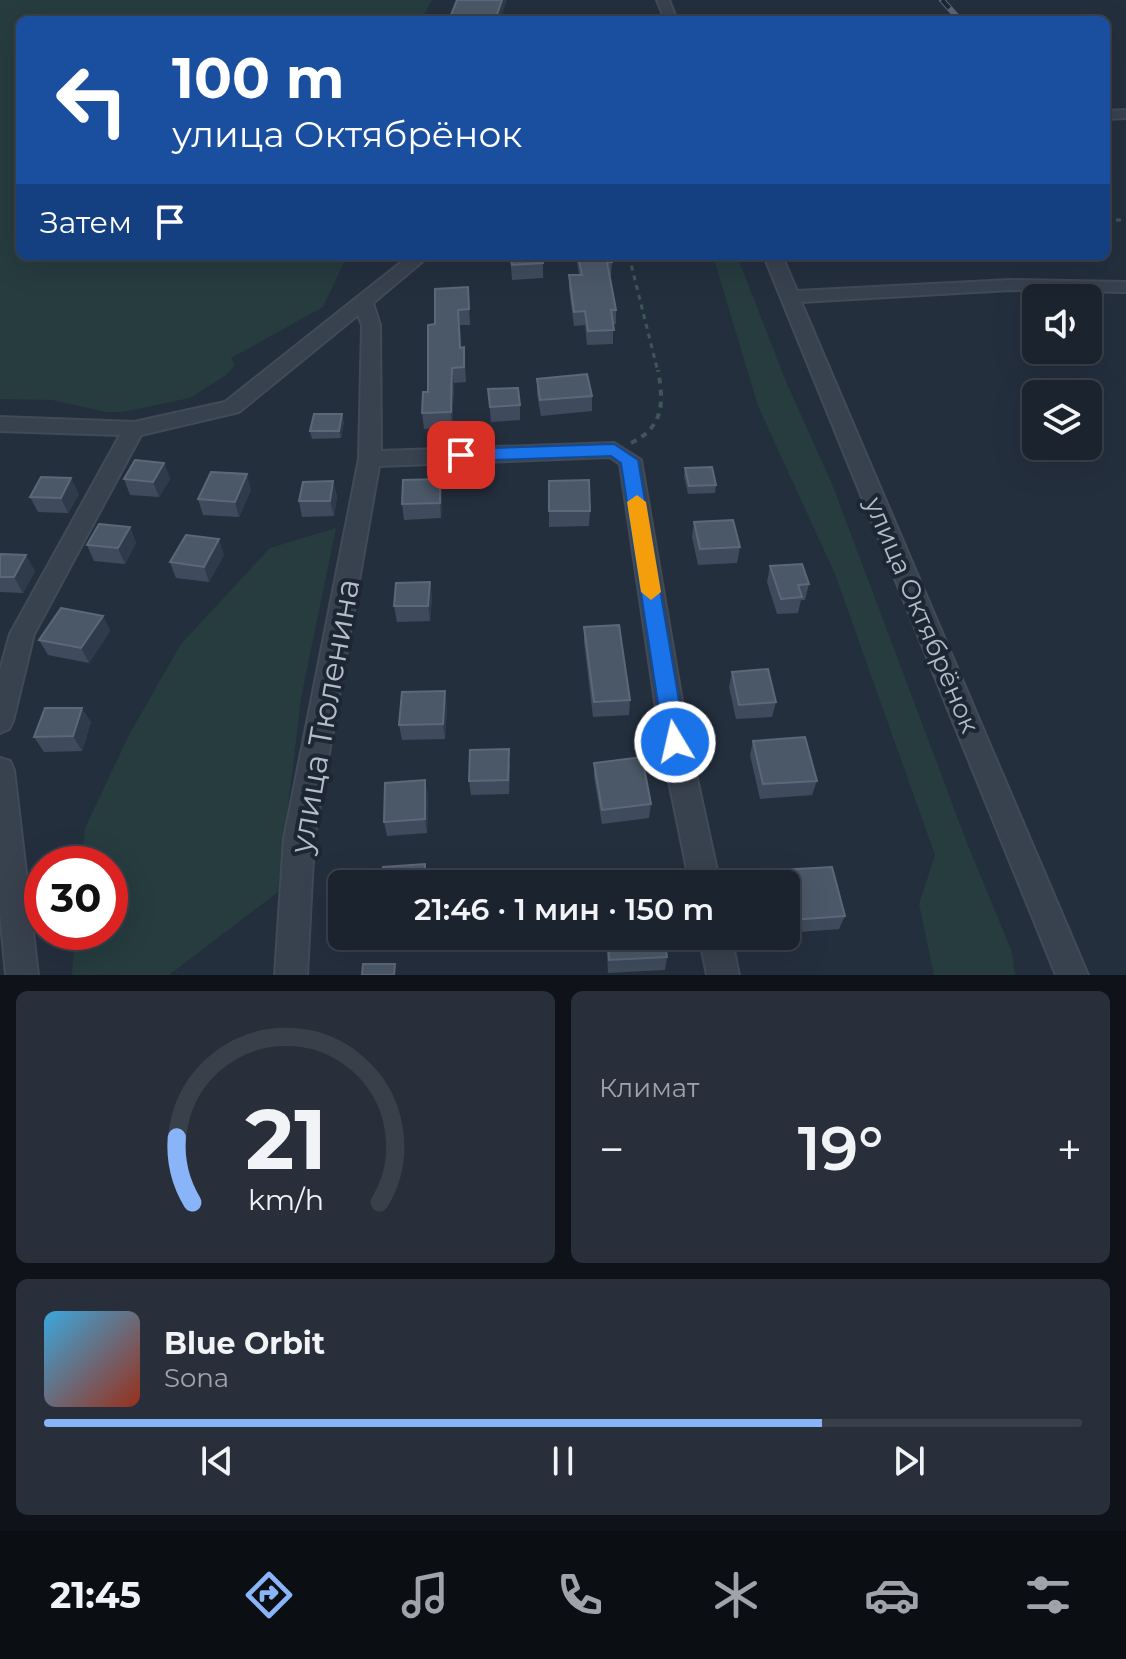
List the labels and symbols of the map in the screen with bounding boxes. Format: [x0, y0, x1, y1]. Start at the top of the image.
pin [427, 421, 495, 489]
street label: улица Октябрёнок [857, 491, 986, 738]
street label: улица Тюленина [280, 576, 367, 857]
position arrow [633, 700, 717, 784]
speed limit sign: 30 [24, 846, 128, 950]

